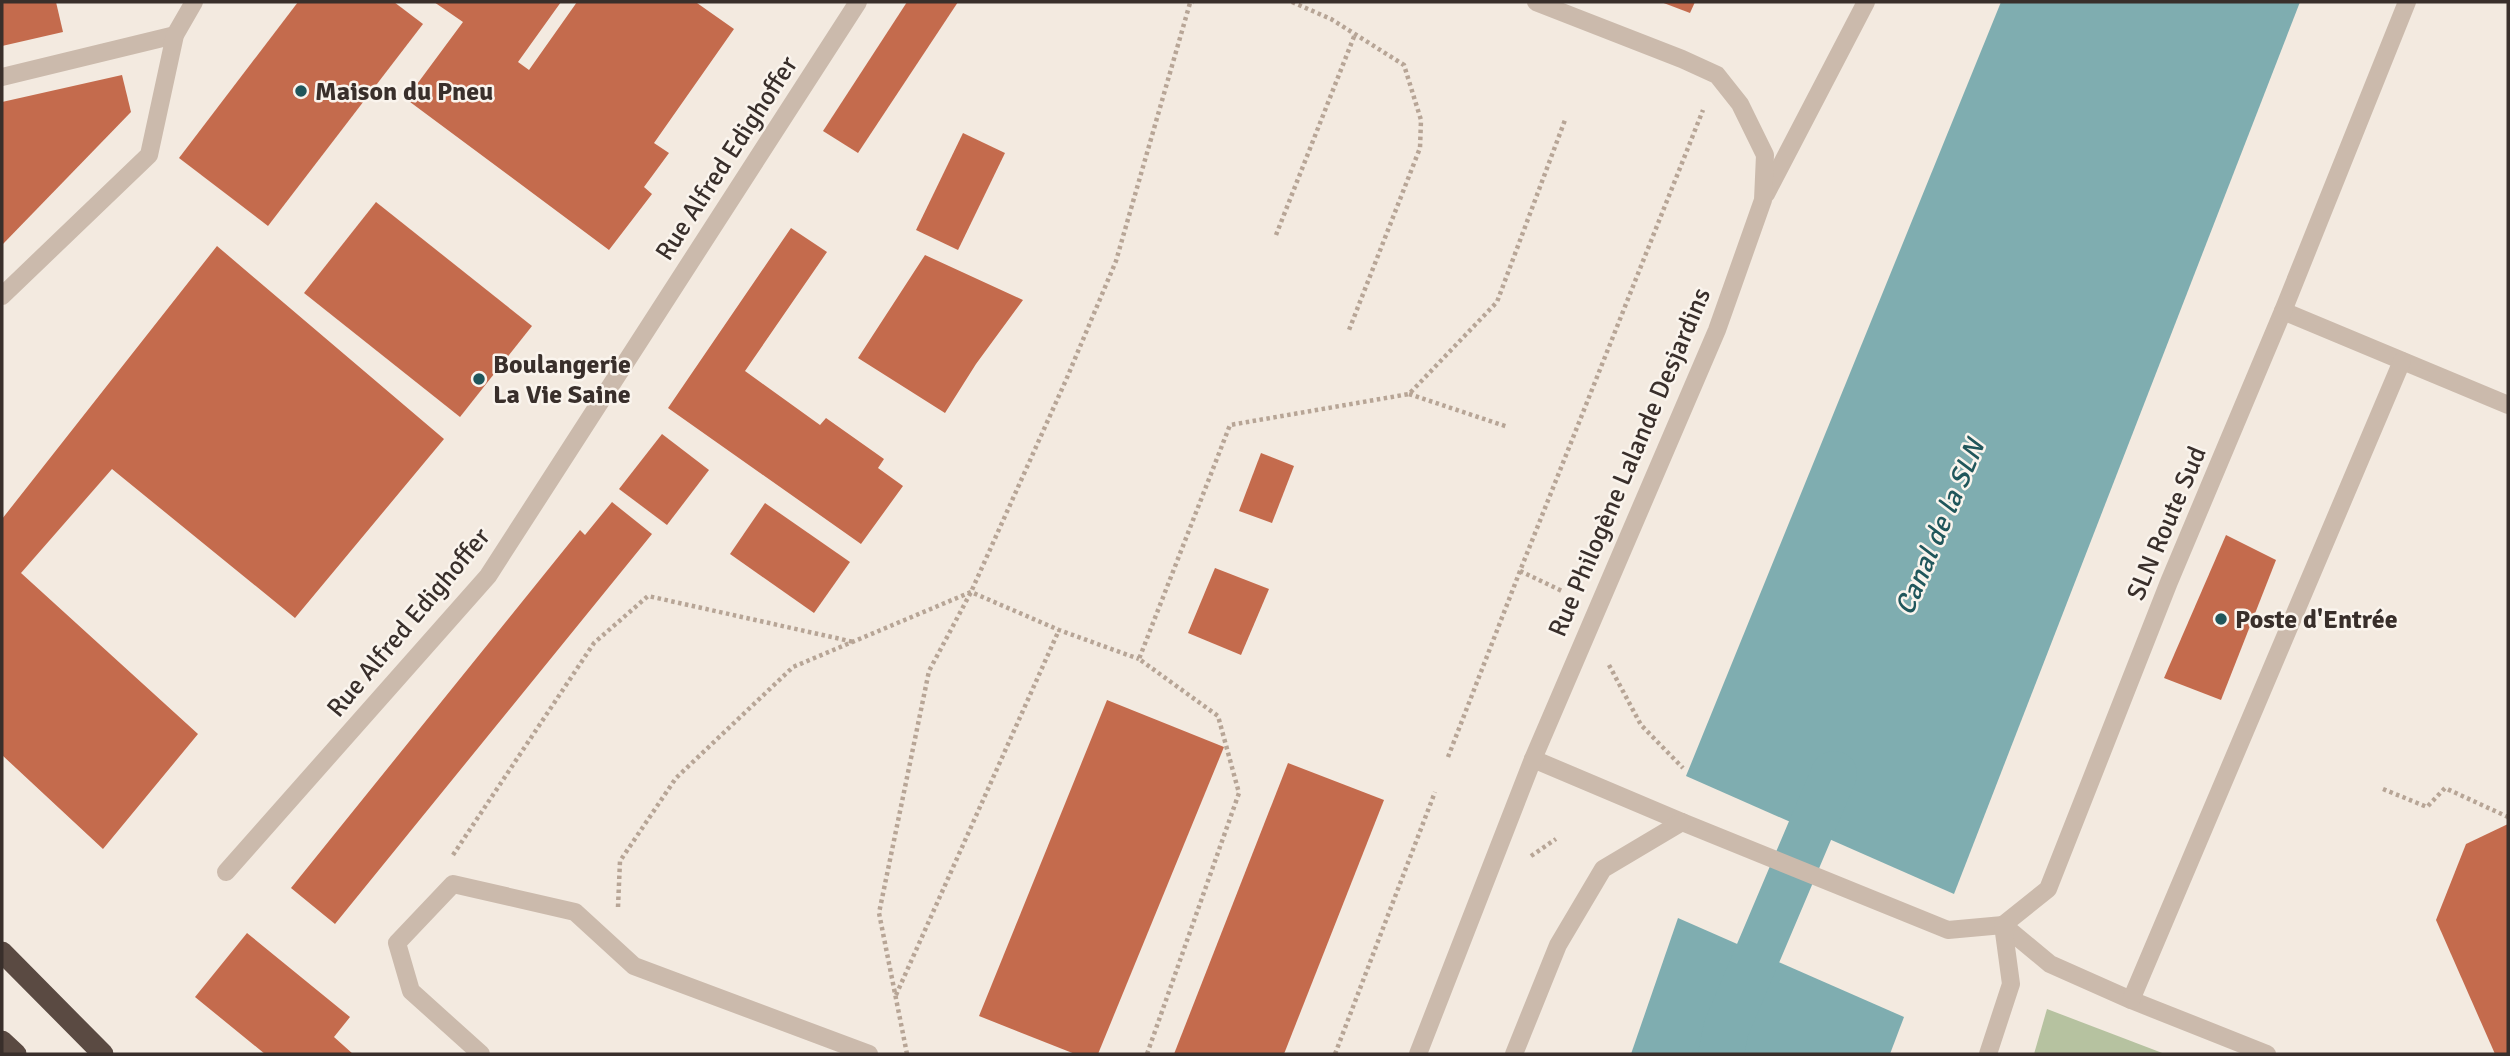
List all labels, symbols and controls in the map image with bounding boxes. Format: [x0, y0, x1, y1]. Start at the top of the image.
street label: Rue Alfred Edighoffer [649, 50, 805, 267]
place label: Maison du Pneu [315, 76, 493, 108]
marker: Maison du Pneu [293, 83, 309, 99]
street label: Rue Philogène Lalande Desjardins [1542, 283, 1718, 642]
place label: Boulangerie La Vie Saine [493, 349, 631, 411]
marker: Boulangerie La Vie Saine [471, 371, 487, 387]
water label: Canal de la SLN [1888, 432, 1993, 620]
street label: SLN Route Sud [2120, 442, 2214, 605]
street label: Rue Alfred Edighoffer [320, 521, 498, 724]
place label: Poste d'Entrée [2235, 604, 2398, 636]
marker: Poste d'Entrée [2213, 611, 2229, 627]

